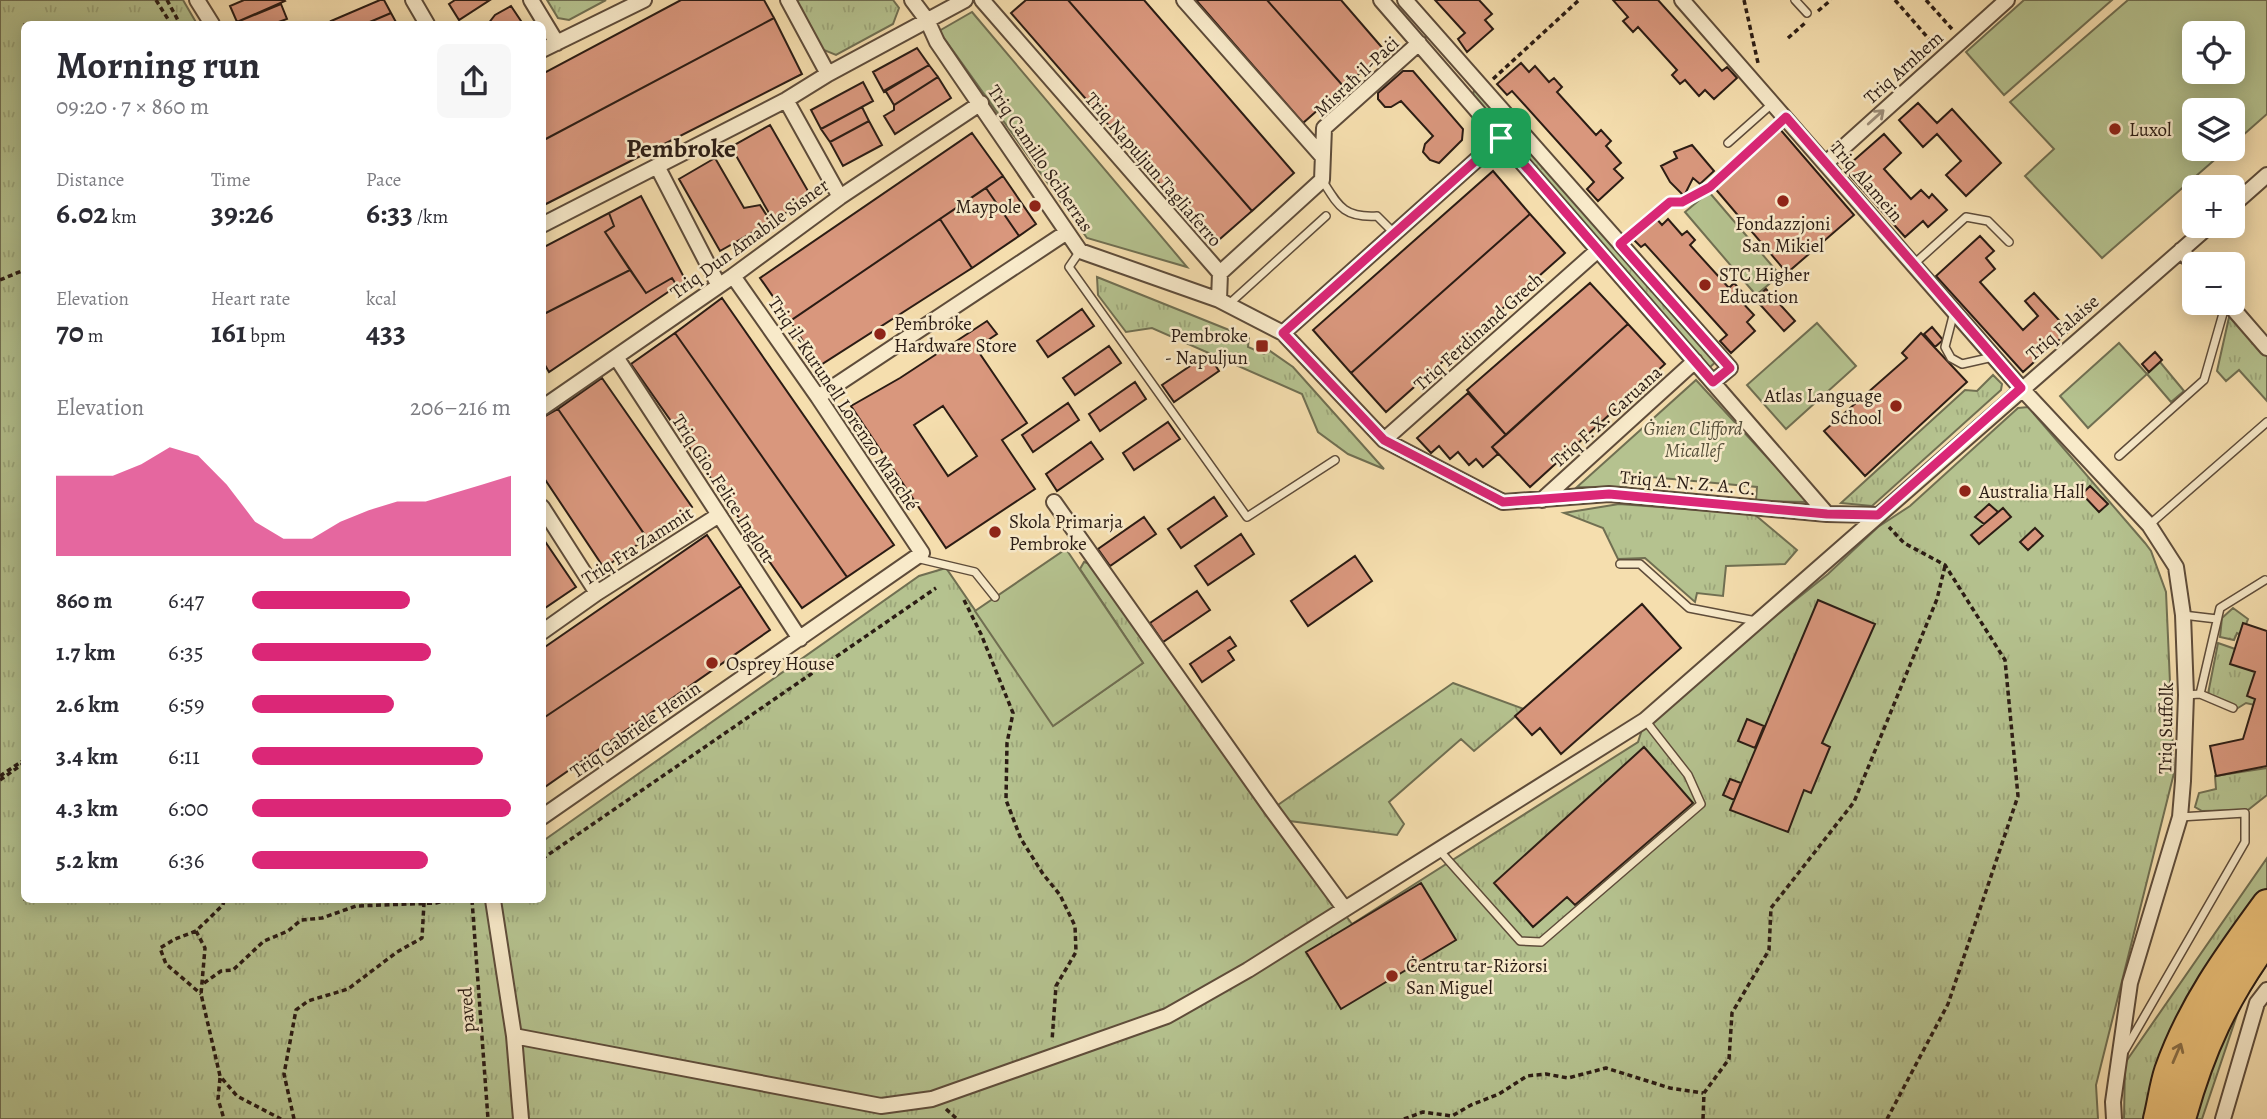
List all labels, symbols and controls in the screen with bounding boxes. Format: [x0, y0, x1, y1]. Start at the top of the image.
map controls [2182, 21, 2245, 315]
button: locate [2182, 21, 2245, 84]
street label: Triq Arnhem [1858, 25, 1949, 110]
street label: Misraħ il-Paċi [1308, 30, 1405, 123]
text: Morning run [56, 39, 260, 91]
button: share [437, 44, 511, 118]
street label: Triq Camillo Sciberras [981, 80, 1099, 237]
street label: Triq Napuljun Tagliaferro [1079, 87, 1228, 253]
text: 09:20 · 7 × 860 m [56, 91, 209, 122]
button: layers [2182, 98, 2245, 161]
pin [1471, 108, 1531, 168]
one-way arrow [1867, 109, 1885, 125]
place label: Luxol [2129, 117, 2172, 143]
icon: arrive [1482, 119, 1520, 157]
marker: Luxol [2107, 121, 2123, 137]
district label: Pembroke [626, 131, 736, 166]
street label: Triq Alamein [1824, 135, 1909, 228]
text: Distance [56, 167, 124, 193]
text: Time [211, 167, 250, 193]
text: Pace [366, 167, 401, 193]
street label: Triq Dun Amabile Sisner [665, 172, 834, 305]
button: + [2182, 175, 2245, 238]
text: 6.02 [56, 193, 108, 233]
text: 39:26 [211, 193, 273, 233]
text: 6:33 [366, 193, 413, 233]
marker: Fondazzjoni San Mikiel [1775, 193, 1791, 209]
place label: Maypole [955, 194, 1021, 220]
marker: Maypole [1027, 198, 1043, 214]
text: km [108, 204, 137, 230]
text: /km [413, 204, 448, 230]
place label: Fondazzjoni San Mikiel [1735, 211, 1831, 259]
button: − [2182, 252, 2245, 315]
place label: STC Higher Education [1719, 262, 1810, 310]
street label: Triq Ferdinand Grech [1408, 267, 1549, 397]
marker: STC Higher Education [1697, 277, 1713, 293]
text: Elevation [56, 286, 129, 312]
text: Heart rate [211, 286, 290, 312]
text: kcal [366, 286, 396, 312]
street label: Triq Falaise [2021, 289, 2105, 367]
street label: Triq il-Kurunell Lorenzo Manché [762, 291, 925, 516]
place label: Pembroke Hardware Store [894, 311, 1017, 359]
text: 70 [56, 312, 84, 352]
text: 161 [211, 312, 247, 352]
text: 433 [366, 312, 406, 352]
text: m [84, 323, 103, 349]
text: bpm [247, 323, 286, 349]
place label: Pembroke - Napuljun [1165, 323, 1248, 371]
marker: Pembroke Hardware Store [872, 326, 888, 342]
marker: Pembroke - Napuljun [1254, 338, 1270, 354]
street label: Triq F. X. Caruana [1545, 360, 1668, 474]
place label: Atlas Language School [1763, 383, 1882, 431]
text: Elevation [56, 392, 144, 423]
text: 206–216 m [410, 392, 511, 423]
marker: Atlas Language School [1888, 398, 1904, 414]
street label: Triq Gio. Felice Inglott [665, 409, 781, 568]
park label: Ġnien Clifford Micallef [1643, 416, 1743, 464]
street label: Triq A. N. Z. A. C. [1619, 464, 1757, 502]
place label: Australia Hall [1978, 479, 2085, 505]
marker: Australia Hall [1957, 483, 1973, 499]
street label: Triq Fra Zammit [577, 500, 698, 592]
place label: Skola Primarja Pembroke [1009, 509, 1123, 557]
marker: Skola Primarja Pembroke [987, 524, 1003, 540]
text: 860 m [56, 585, 113, 616]
text: 6:47 [168, 585, 204, 616]
text: 1.7 km [56, 637, 116, 668]
text: 6:35 [168, 637, 204, 668]
place label: Osprey House [726, 651, 835, 677]
marker: Osprey House [704, 655, 720, 671]
street label: Triq Gabriele Henin [565, 675, 706, 785]
street label: Triq Suffolk [2152, 681, 2180, 774]
text: 2.6 km [56, 689, 119, 720]
text: 6:59 [168, 689, 204, 720]
text: 3.4 km [56, 741, 118, 772]
text: 6:11 [168, 741, 200, 772]
text: 4.3 km [56, 793, 118, 824]
text: 6:00 [168, 793, 209, 824]
text: 5.2 km [56, 845, 118, 876]
text: 6:36 [168, 845, 204, 876]
place label: Ċentru tar-Riżorsi San Miguel [1406, 953, 1548, 1001]
marker: Ċentru tar-Riżorsi San Miguel [1384, 968, 1400, 984]
street label: paved [452, 986, 482, 1033]
one-way arrow [2171, 1043, 2184, 1065]

